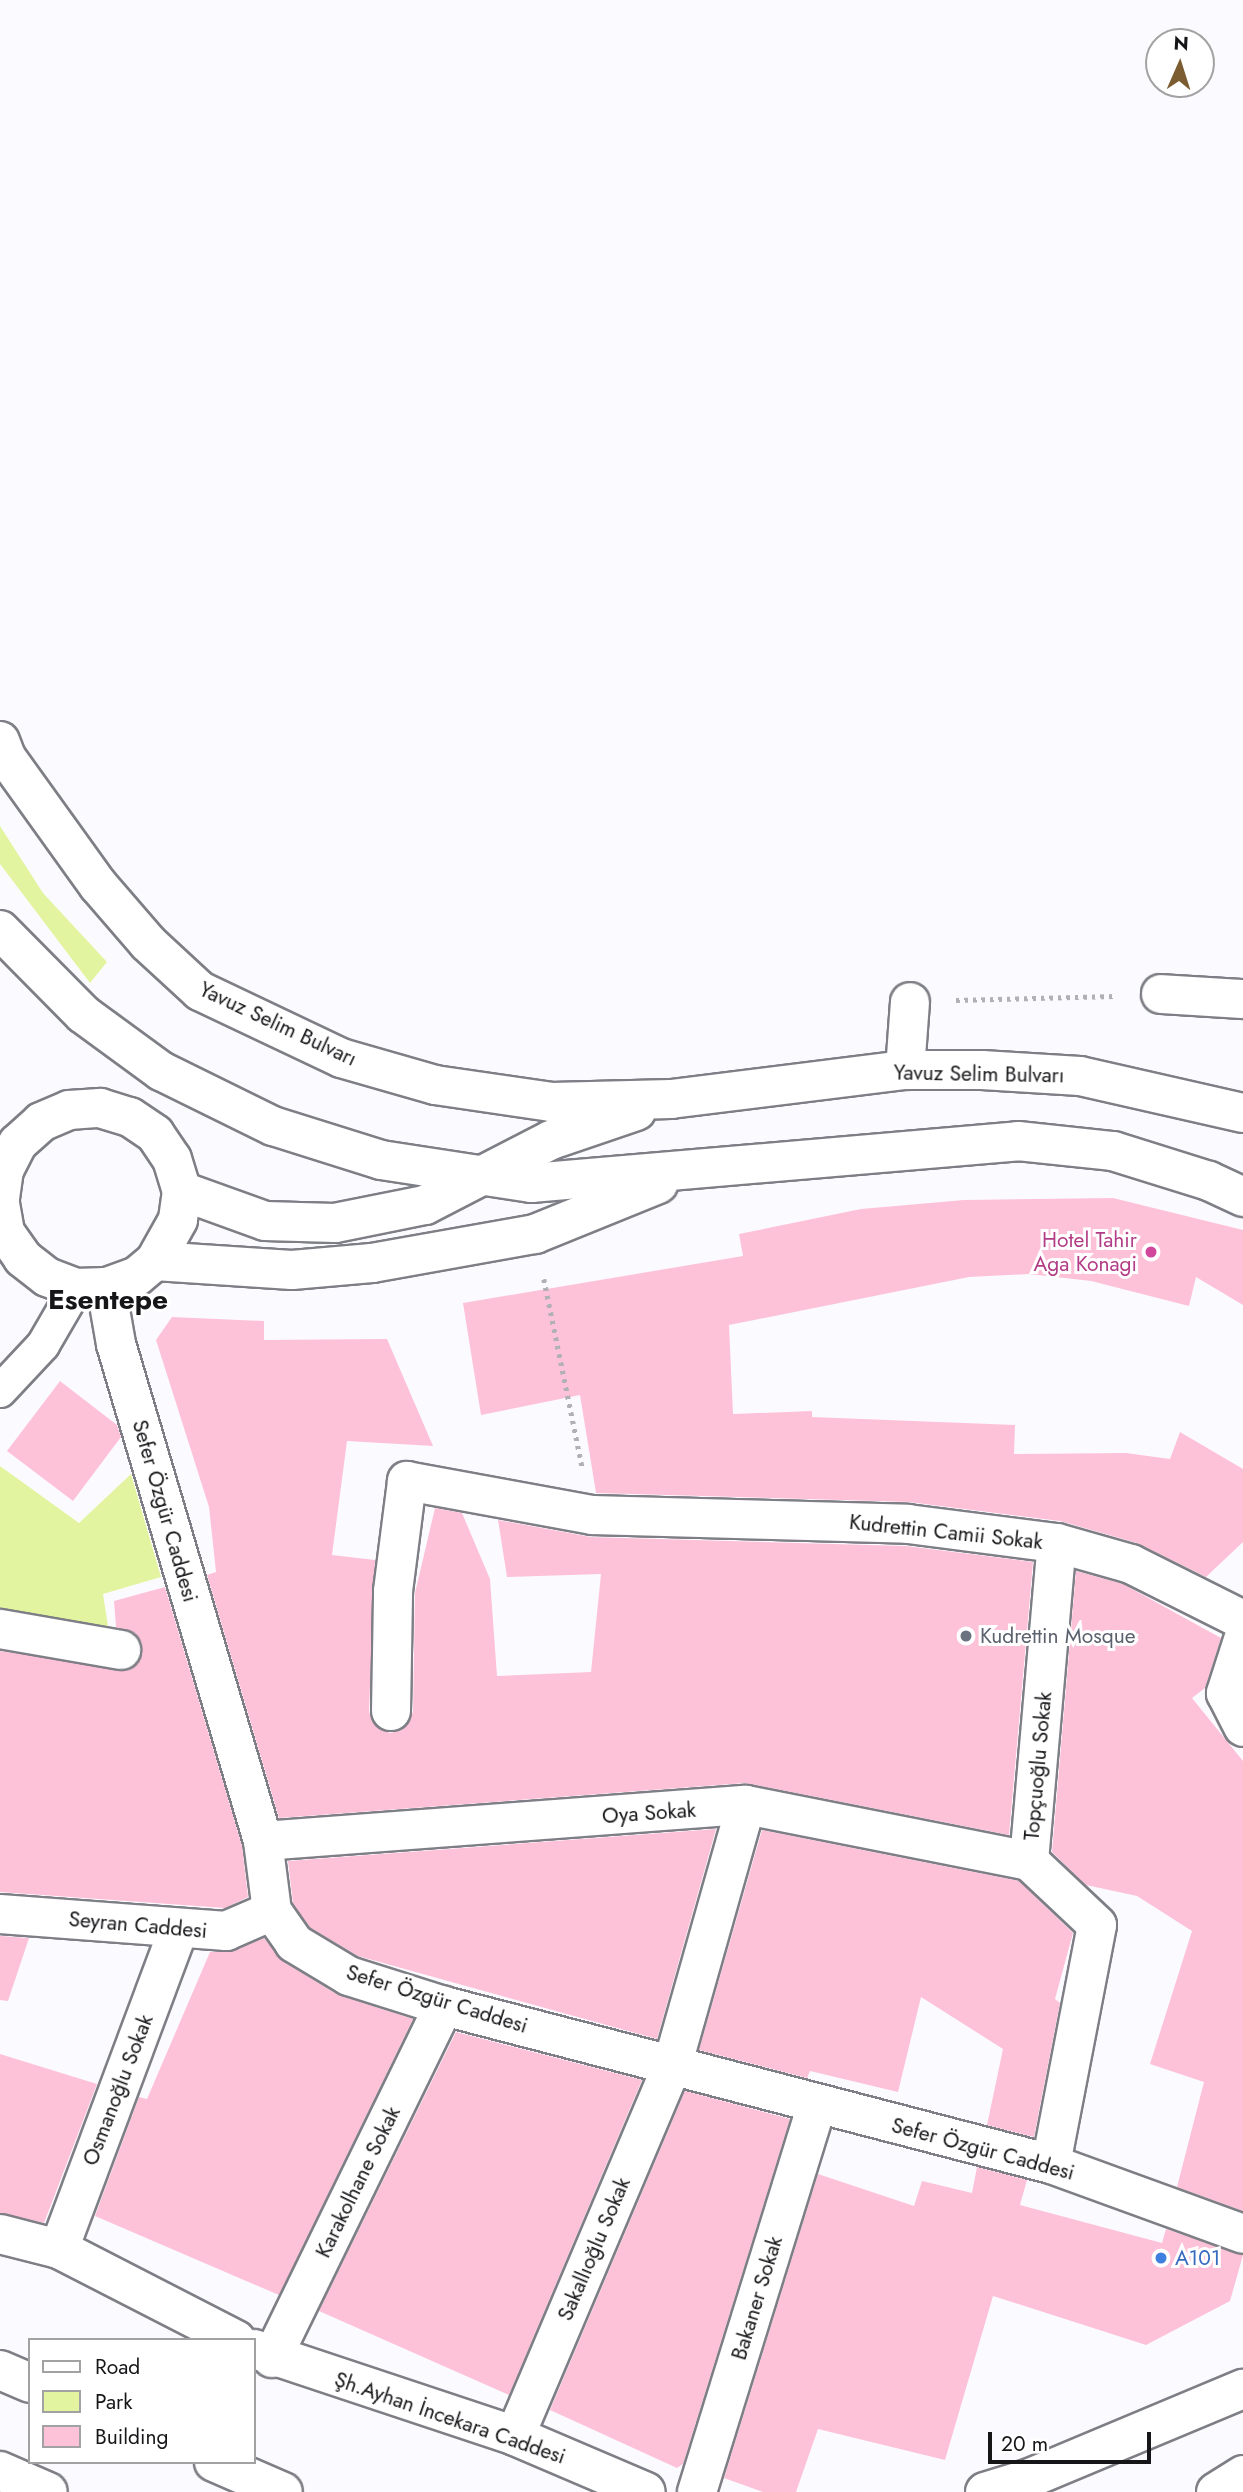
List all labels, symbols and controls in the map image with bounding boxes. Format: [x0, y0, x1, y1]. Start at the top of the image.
north arrow [1145, 28, 1215, 98]
text: N [1173, 30, 1189, 57]
street label: Yavuz Selim Bulvarı [195, 976, 361, 1072]
street label: Yavuz Selim Bulvarı [893, 1060, 1065, 1088]
place label: Hotel Tahir Aga Konagi [1034, 1227, 1137, 1277]
marker: Hotel Tahir Aga Konagi [1143, 1244, 1159, 1260]
district label: Esentepe [48, 1283, 168, 1317]
street label: Sefer Özgür Caddesi [127, 1417, 203, 1605]
street label: Kudrettin Camii Sokak [848, 1509, 1044, 1555]
place label: Kudrettin Mosque [980, 1623, 1136, 1649]
marker: Kudrettin Mosque [958, 1628, 974, 1644]
street label: Topçuoğlu Sokak [1019, 1691, 1057, 1841]
street label: Oya Sokak [601, 1797, 697, 1829]
street label: Seyran Caddesi [68, 1906, 208, 1944]
street label: Sefer Özgür Caddesi [343, 1959, 531, 2039]
street label: Osmanoğlu Sokak [78, 2011, 158, 2169]
street label: Karakolhane Sokak [310, 2102, 406, 2262]
street label: Sefer Özgür Caddesi [889, 2112, 1077, 2186]
street label: Sakallıoğlu Sokak [552, 2174, 636, 2324]
street label: Bakaner Sokak [726, 2233, 788, 2363]
place label: A101 [1175, 2245, 1220, 2271]
marker: A101 [1153, 2250, 1169, 2266]
legend [28, 2338, 256, 2464]
text: Road [95, 2352, 140, 2382]
street label: Şh.Ayhan İncekara Caddesi [331, 2367, 569, 2469]
text: Park [95, 2387, 132, 2417]
scale bar [991, 2418, 1154, 2462]
text: Building [95, 2422, 168, 2452]
text: 20 m [1001, 2429, 1048, 2459]

